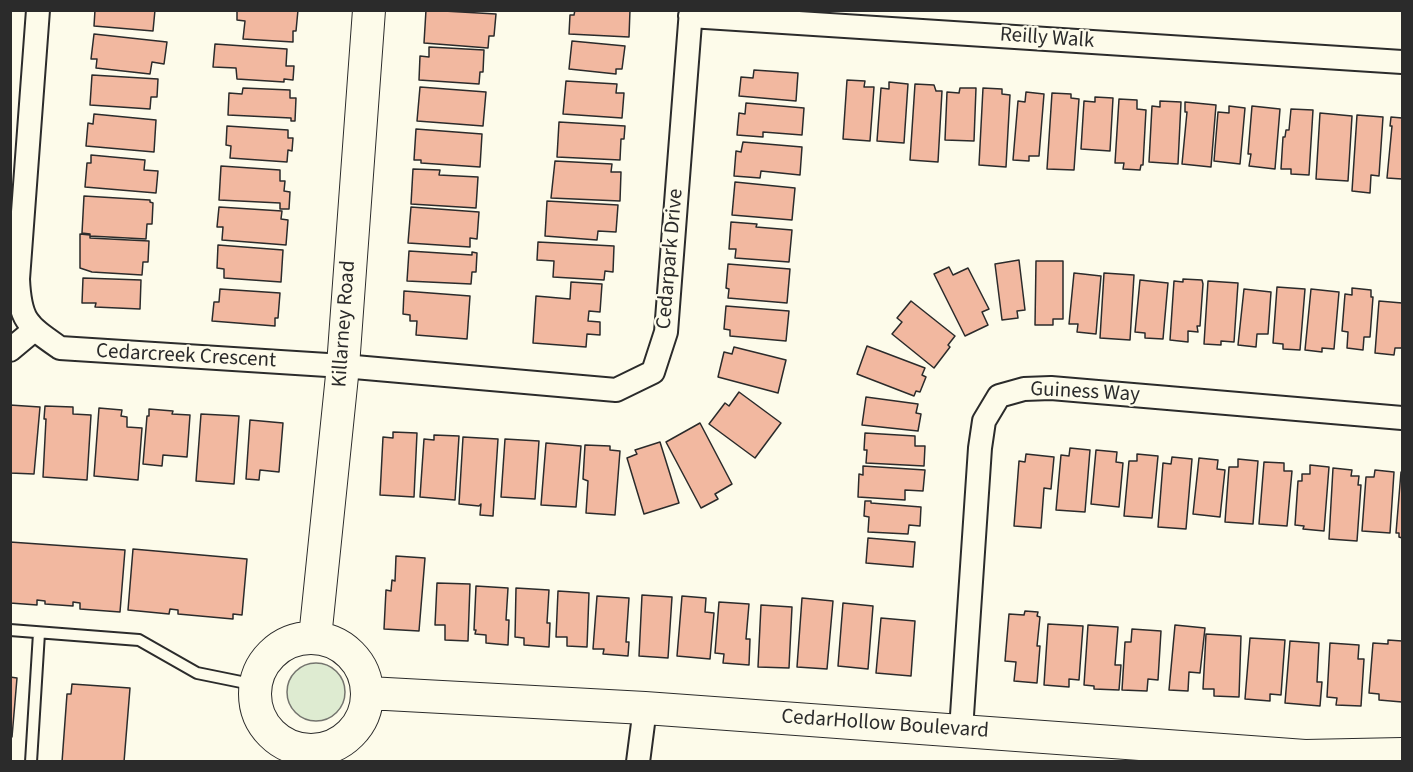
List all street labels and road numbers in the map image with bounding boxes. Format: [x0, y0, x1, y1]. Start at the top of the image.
street label: Reilly Walk [999, 23, 1095, 55]
street label: Cedarpark Drive [652, 188, 690, 330]
street label: Killarney Road [328, 260, 362, 388]
street label: Cedarcreek Crescent [95, 340, 277, 374]
street label: Guiness Way [1030, 378, 1140, 408]
street label: CedarHollow Boulevard [780, 705, 990, 745]

